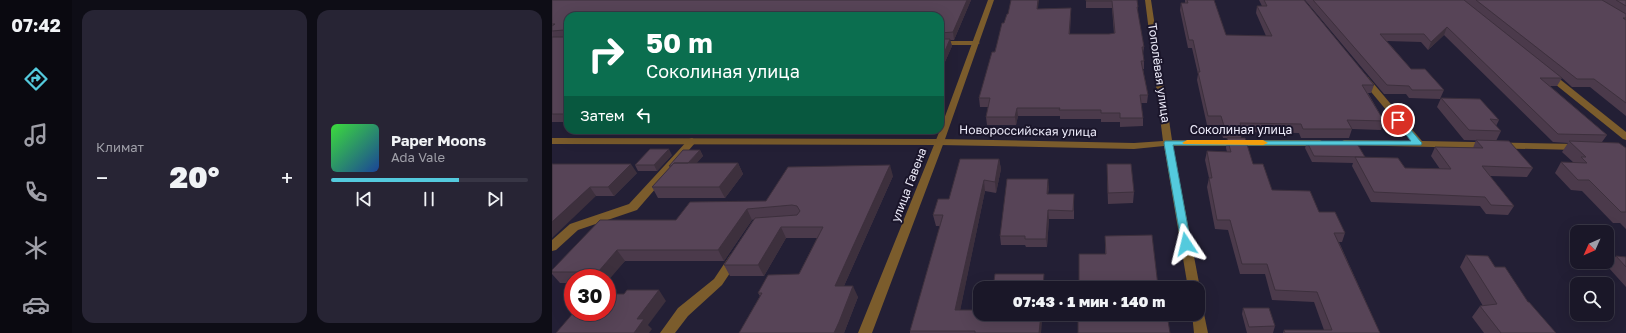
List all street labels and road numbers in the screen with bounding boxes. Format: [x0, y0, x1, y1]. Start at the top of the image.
street label: Тополёвая улица [1145, 22, 1174, 124]
street label: Новороссийская улица [959, 122, 1097, 139]
street label: Соколиная улица [1190, 122, 1292, 137]
street label: улица Гавена [887, 146, 930, 224]

